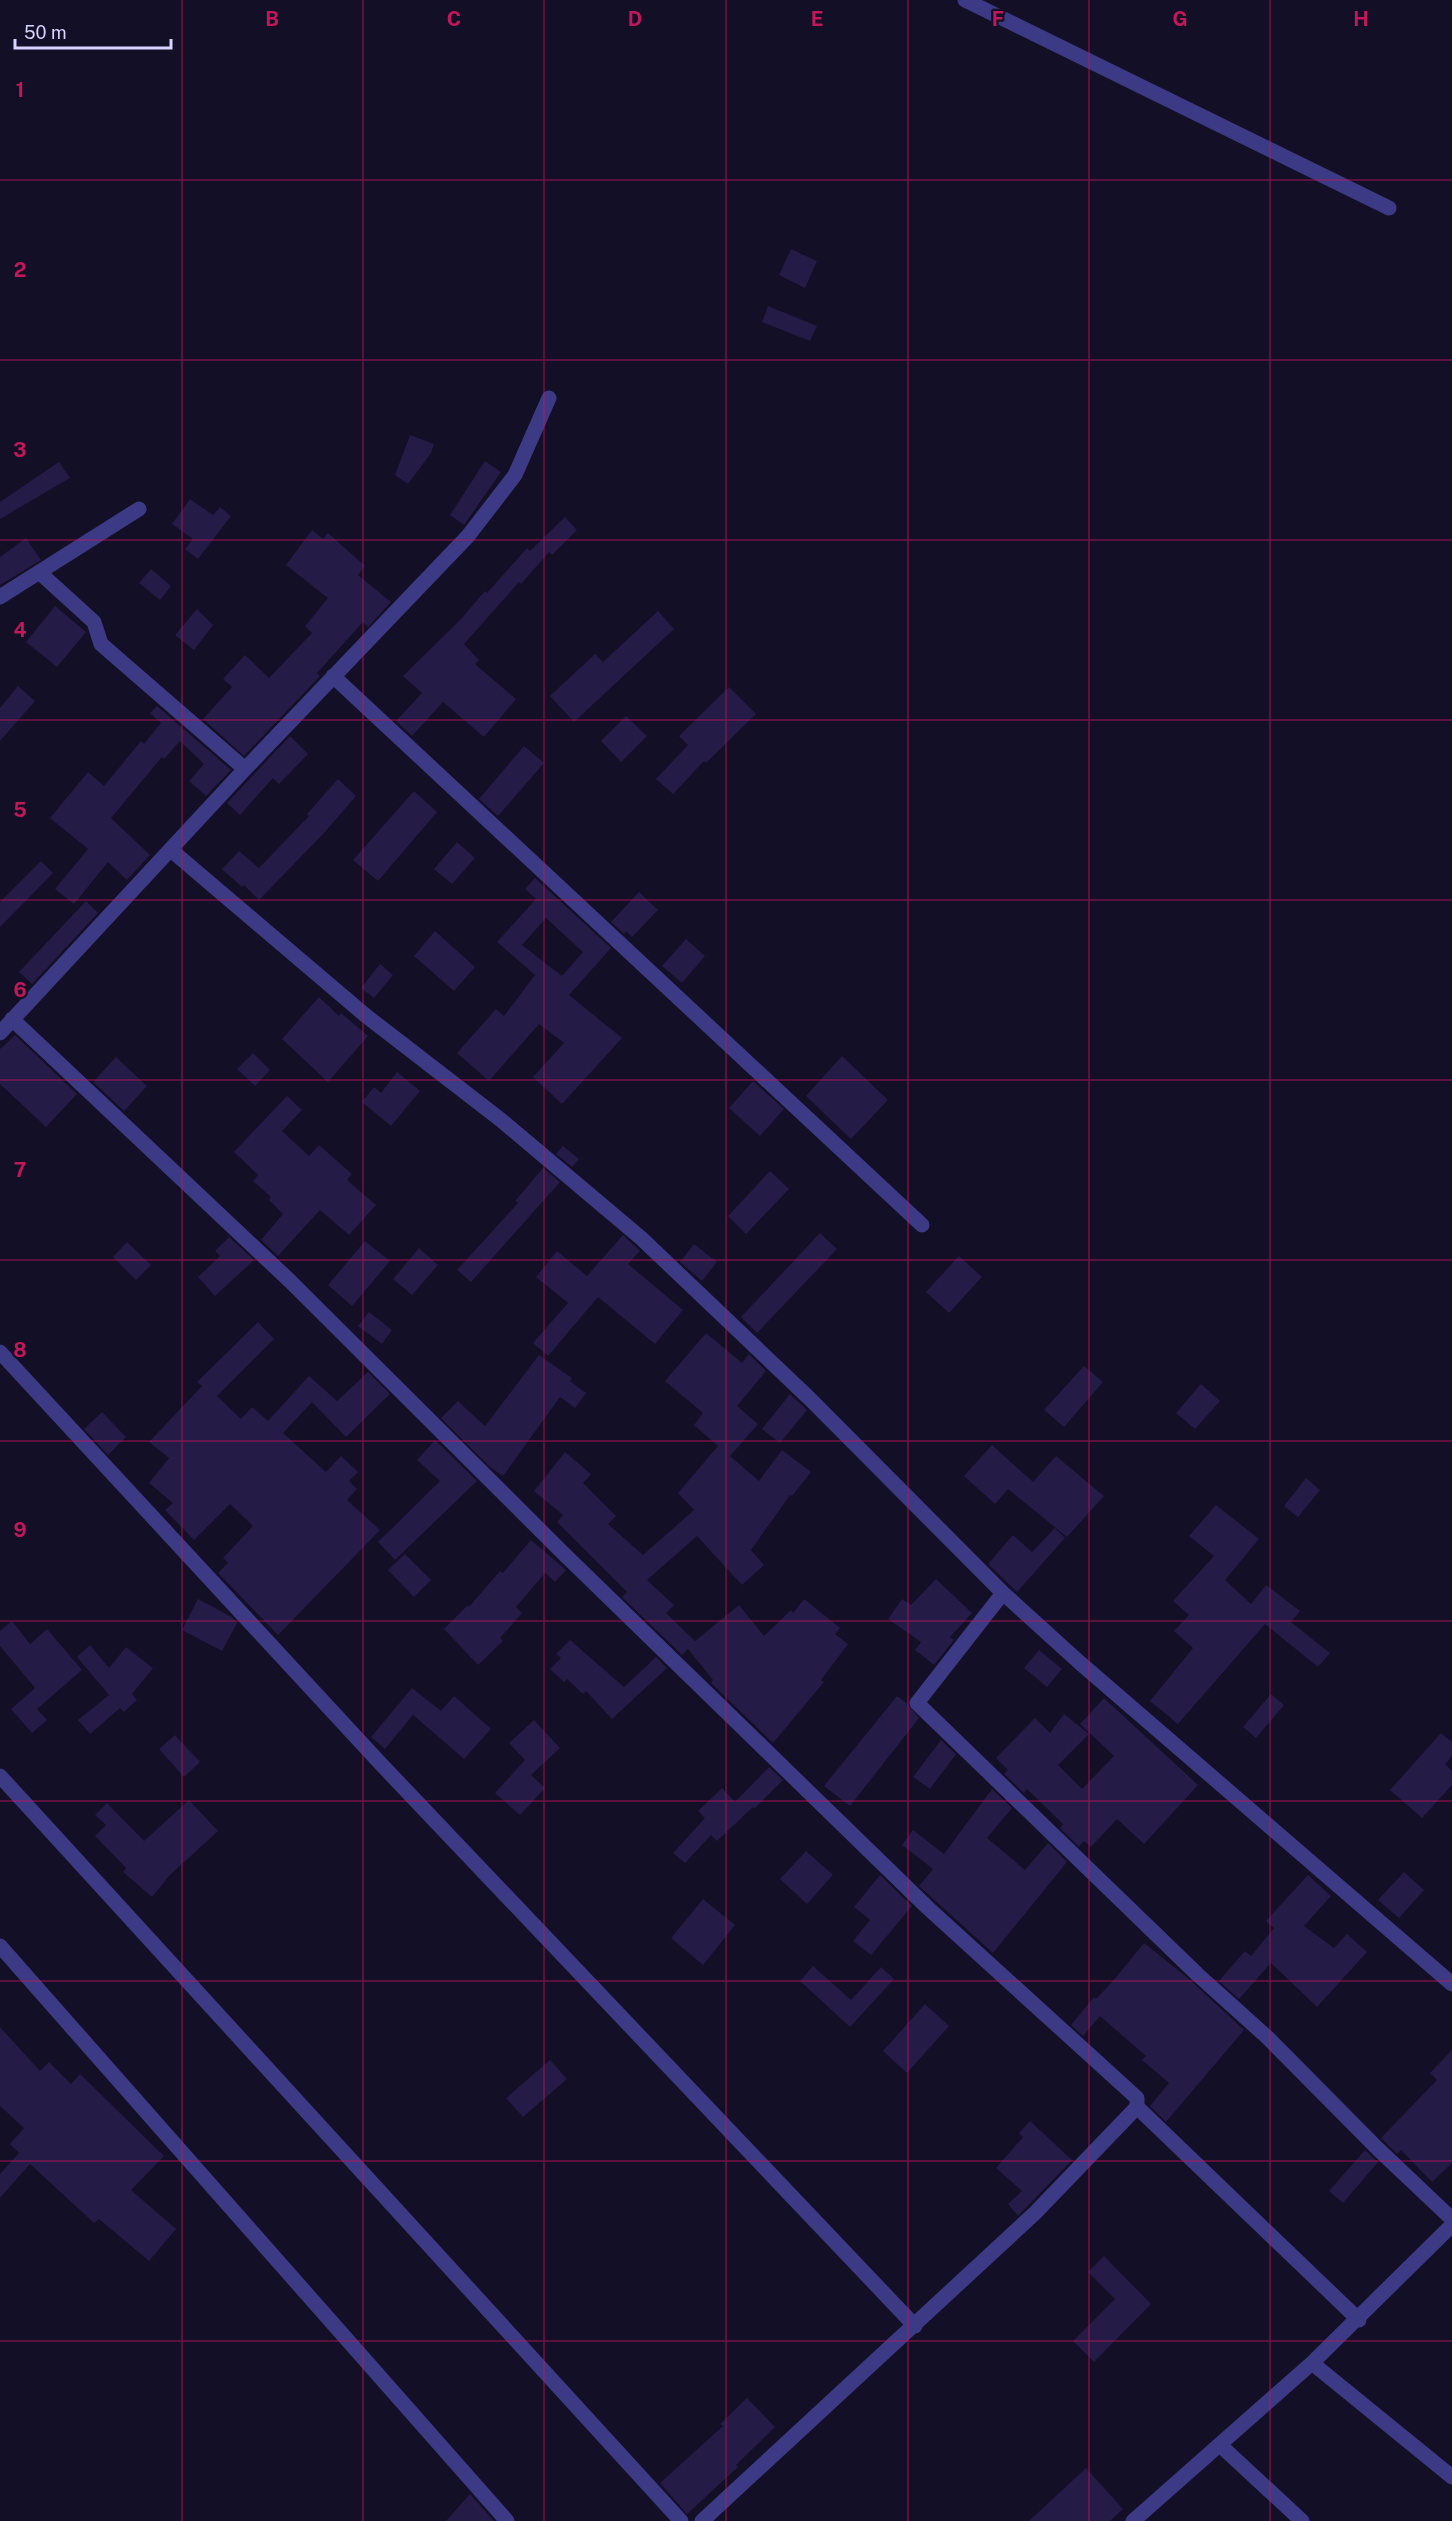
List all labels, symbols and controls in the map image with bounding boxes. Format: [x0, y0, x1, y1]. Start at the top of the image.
text: B [265, 7, 279, 31]
text: C [447, 7, 461, 31]
text: D [628, 7, 642, 31]
text: E [811, 7, 823, 31]
text: F [992, 7, 1004, 31]
text: G [1172, 7, 1188, 31]
text: H [1353, 7, 1369, 31]
scale bar [15, 12, 171, 50]
text: 50 m [24, 22, 67, 43]
text: 1 [16, 78, 24, 102]
text: 2 [14, 258, 26, 282]
text: 3 [13, 438, 27, 462]
text: 4 [13, 618, 27, 642]
text: 5 [13, 798, 27, 822]
text: 6 [13, 978, 27, 1002]
text: 7 [14, 1158, 26, 1182]
text: 8 [13, 1338, 27, 1362]
text: 9 [13, 1518, 27, 1542]

